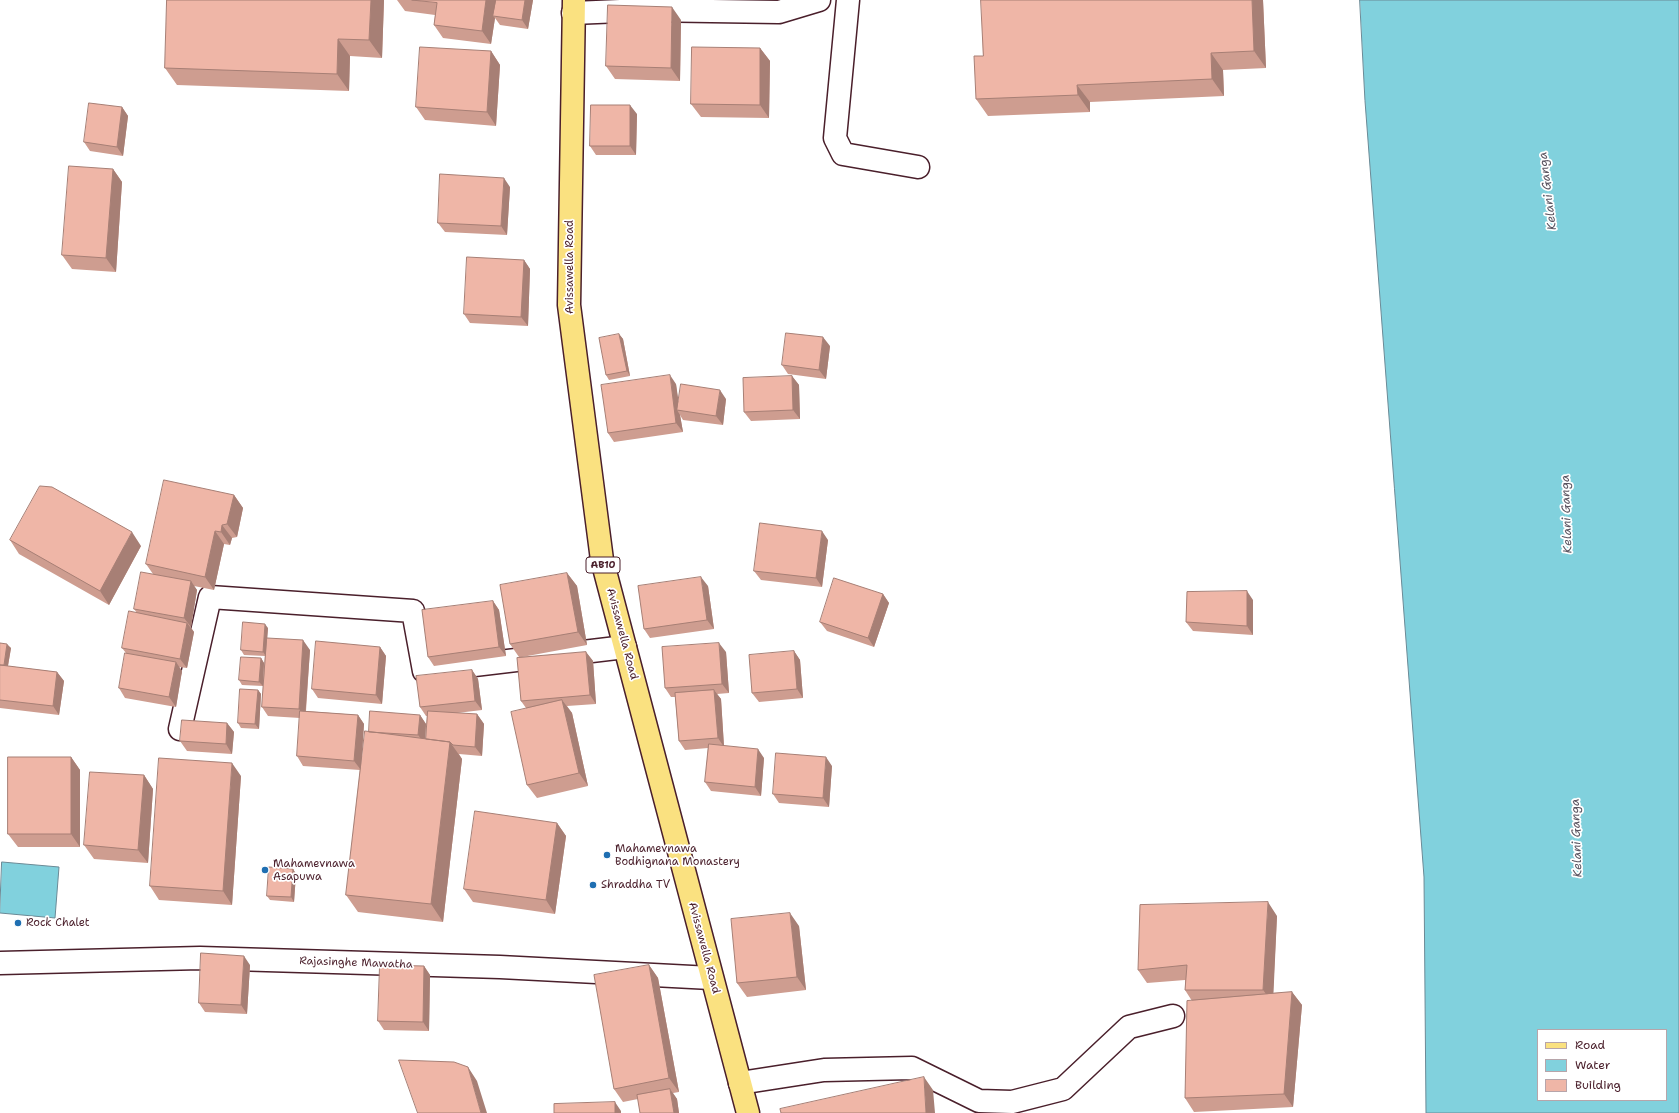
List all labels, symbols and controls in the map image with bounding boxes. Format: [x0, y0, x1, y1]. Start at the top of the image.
water label: Kelani Ganga [1536, 151, 1560, 231]
street label: Avissawella Road [563, 220, 577, 314]
water label: Kelani Ganga [1558, 474, 1576, 554]
road number: AB10 [586, 557, 620, 573]
street label: Avissawella Road [603, 587, 641, 681]
water label: Kelani Ganga [1568, 798, 1586, 878]
place label: Mahamevnawa Bodhignana Monastery [615, 842, 740, 868]
marker: Mahamevnawa Bodhignana Monastery [602, 850, 612, 860]
place label: Mahamevnawa Asapuwa [273, 857, 355, 883]
marker: Mahamevnawa Asapuwa [260, 865, 270, 875]
place label: Shraddha TV [601, 878, 670, 892]
marker: Shraddha TV [588, 880, 598, 890]
street label: Avissawella Road [685, 901, 723, 995]
place label: Rock Chalet [26, 916, 90, 930]
marker: Rock Chalet [13, 918, 23, 928]
street label: Rajasinghe Mawatha [299, 954, 413, 972]
legend [1537, 1029, 1667, 1101]
text: Road [1575, 1037, 1605, 1053]
text: Water [1575, 1057, 1610, 1073]
text: Building [1575, 1077, 1621, 1093]

